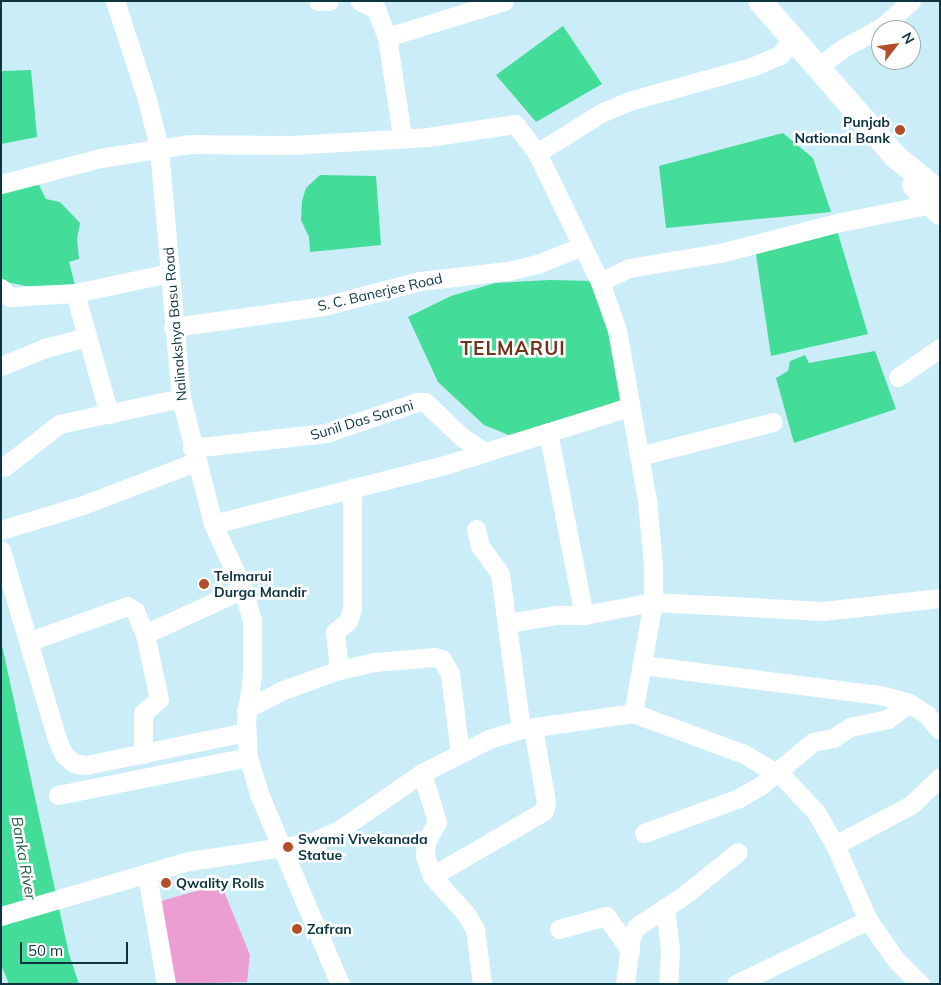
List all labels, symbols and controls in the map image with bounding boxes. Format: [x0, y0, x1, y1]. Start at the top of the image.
north arrow [871, 20, 921, 70]
text: N [898, 29, 919, 47]
place label: Punjab National Bank [794, 114, 890, 146]
marker: Punjab National Bank [894, 124, 906, 136]
street label: Nalinakshya Basu Road [160, 246, 190, 402]
street label: S. C. Banerjee Road [316, 269, 444, 315]
district label: TELMARUI [459, 338, 567, 360]
street label: Sunil Das Sarani [308, 396, 416, 444]
place label: Telmarui Durga Mandir [214, 568, 307, 600]
marker: Telmarui Durga Mandir [198, 578, 210, 590]
water label: Banka River [8, 815, 40, 901]
place label: Swami Vivekanada Statue [298, 831, 428, 864]
marker: Swami Vivekanada Statue [282, 841, 294, 853]
place label: Qwality Rolls [176, 875, 264, 891]
marker: Qwality Rolls [160, 877, 172, 889]
place label: Zafran [307, 921, 352, 937]
marker: Zafran [291, 923, 303, 935]
scale bar [22, 932, 130, 964]
text: 50 m [28, 941, 63, 960]

